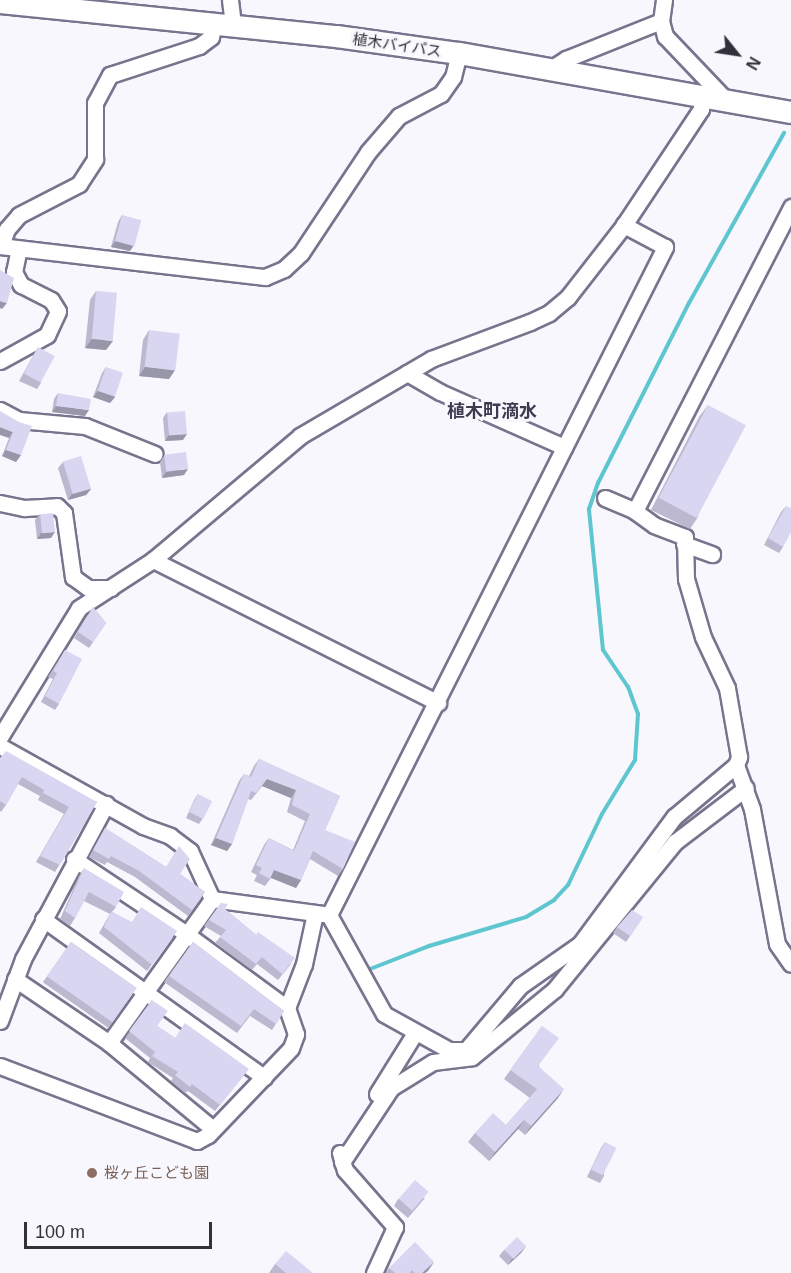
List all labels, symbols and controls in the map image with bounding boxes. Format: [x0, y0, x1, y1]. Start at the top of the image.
north arrow [707, 24, 767, 84]
street label: 植木バイパス [351, 30, 443, 60]
text: N [743, 54, 763, 73]
district label: 植木町滴水 [447, 400, 537, 422]
place label: 桜ヶ丘こども園 [104, 1164, 209, 1182]
marker: 桜ヶ丘こども園 [85, 1166, 99, 1180]
scale bar [27, 1210, 214, 1248]
text: 100 m [35, 1222, 85, 1242]

